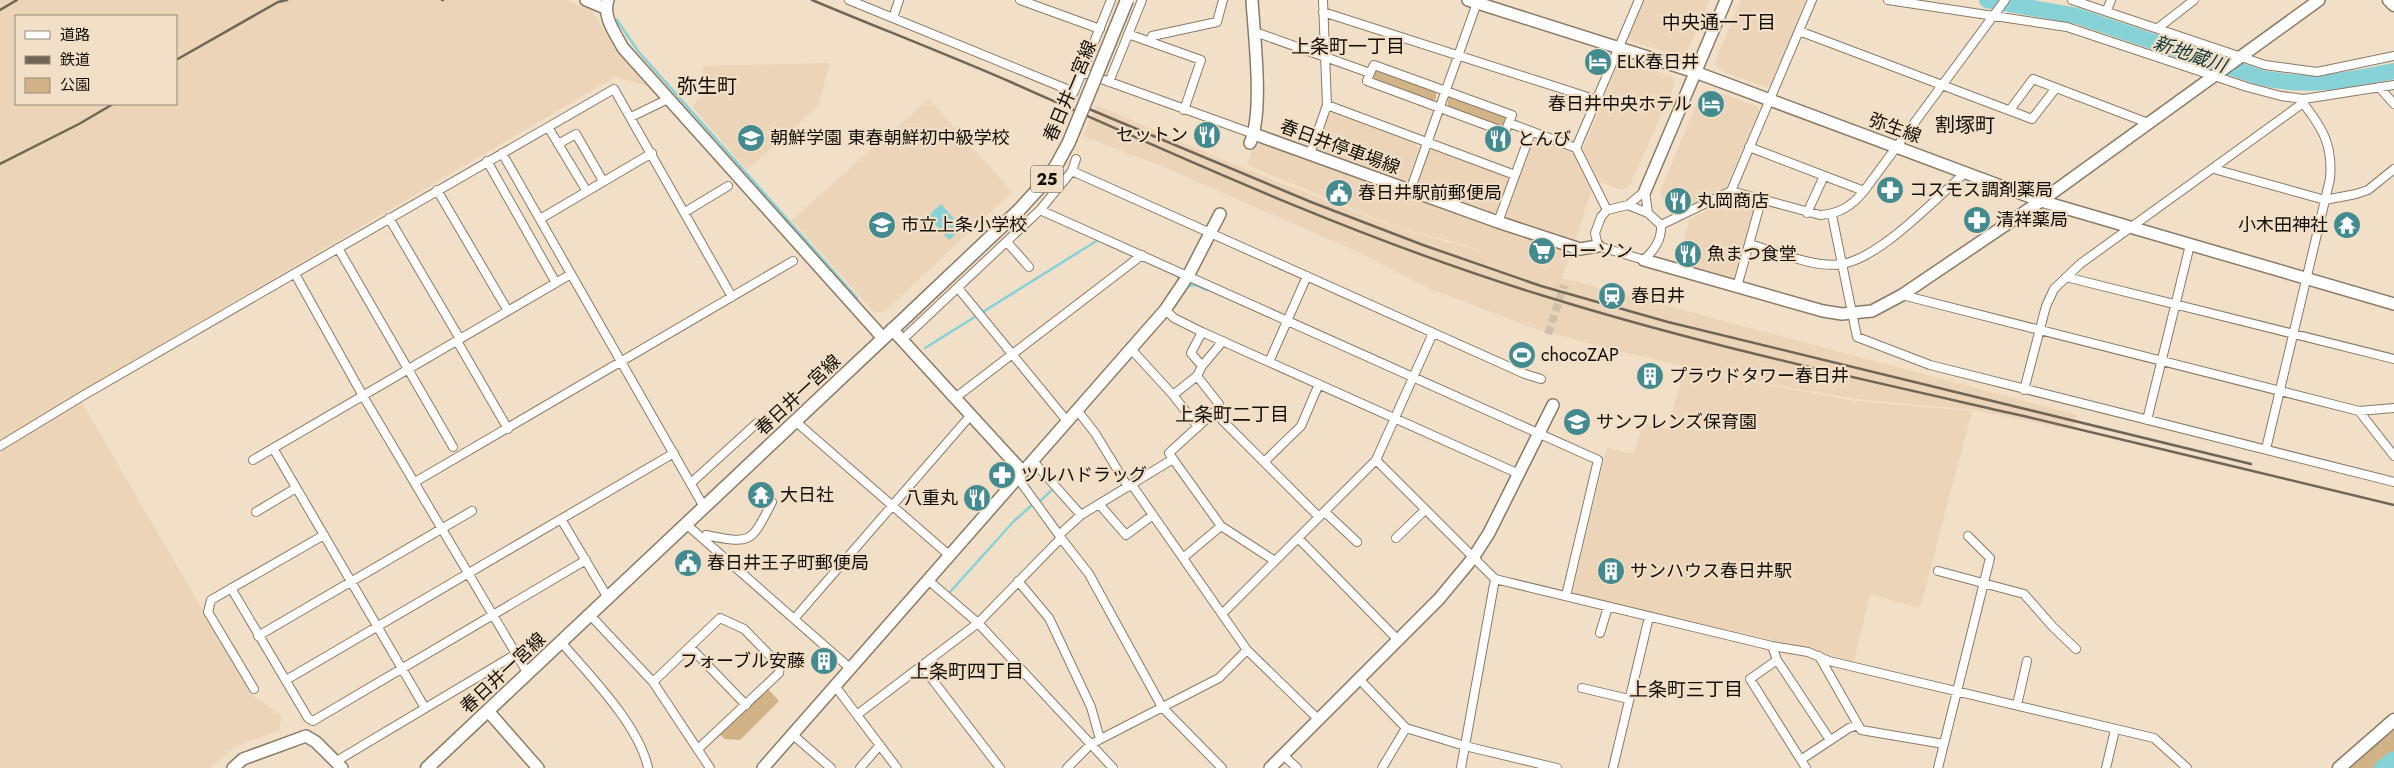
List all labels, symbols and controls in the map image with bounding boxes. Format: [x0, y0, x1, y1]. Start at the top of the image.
district label: 中央通一丁目 [1662, 9, 1776, 36]
legend [15, 15, 178, 105]
text: 道路 [60, 24, 90, 46]
water label: 新地蔵川 [2150, 29, 2232, 80]
district label: 上条町一丁目 [1291, 33, 1405, 60]
street label: 春日井一宮線 [1037, 36, 1103, 146]
hotel icon: ELK春日井 [1583, 47, 1613, 77]
text: 鉄道 [60, 49, 90, 71]
place label: ELK春日井 [1617, 49, 1699, 75]
district label: 弥生町 [677, 72, 737, 101]
text: 公園 [60, 74, 90, 96]
hotel icon: 春日井中央ホテル [1696, 89, 1726, 119]
place label: 春日井中央ホテル [1548, 91, 1692, 117]
street label: 弥生線 [1865, 107, 1925, 149]
district label: 割塚町 [1935, 111, 1995, 140]
street label: 春日井停車場線 [1276, 113, 1404, 181]
restaurant icon: セットン [1192, 120, 1222, 150]
place label: セットン [1116, 122, 1188, 148]
school or university icon: 朝鮮学園 東春朝鮮初中級学校 [736, 123, 766, 153]
restaurant icon: とんび [1483, 124, 1513, 154]
place label: 朝鮮学園 東春朝鮮初中級学校 [770, 125, 1009, 151]
place label: とんび [1517, 126, 1571, 152]
road number: 25 [1031, 165, 1063, 192]
pharmacy icon: コスモス調剤薬局 [1875, 175, 1905, 205]
place label: コスモス調剤薬局 [1909, 177, 2053, 203]
public building icon: 春日井駅前郵便局 [1324, 178, 1354, 208]
place label: 春日井駅前郵便局 [1358, 180, 1502, 206]
restaurant icon: 丸岡商店 [1663, 186, 1693, 216]
place label: 丸岡商店 [1697, 188, 1769, 214]
pharmacy icon: 清祥薬局 [1962, 205, 1992, 235]
place label: 清祥薬局 [1996, 207, 2068, 233]
school or university icon: 市立上条小学校 [867, 210, 897, 240]
temple icon: 小木田神社 [2332, 210, 2362, 240]
place label: 市立上条小学校 [901, 212, 1027, 238]
place label: 小木田神社 [2238, 212, 2328, 238]
supermarket icon: ローソン [1527, 236, 1557, 266]
place label: ローソン [1561, 238, 1633, 264]
restaurant icon: 魚まつ食堂 [1673, 239, 1703, 269]
place label: 魚まつ食堂 [1707, 241, 1797, 267]
station icon: 春日井 [1597, 281, 1627, 311]
place label: 春日井 [1631, 283, 1685, 309]
sports icon: chocoZAP [1507, 340, 1537, 370]
place label: chocoZAP [1541, 342, 1619, 368]
street label: 春日井一宮線 [750, 349, 846, 441]
building icon: プラウドタワー春日井 [1635, 361, 1665, 391]
place label: プラウドタワー春日井 [1669, 363, 1849, 389]
district label: 上条町二丁目 [1175, 401, 1289, 428]
school or university icon: サンフレンズ保育園 [1562, 407, 1592, 437]
place label: サンフレンズ保育園 [1596, 409, 1757, 435]
pharmacy icon: ツルハドラッグ [987, 460, 1017, 490]
place label: ツルハドラッグ [1021, 462, 1147, 488]
temple icon: 大日社 [746, 480, 776, 510]
place label: 大日社 [780, 482, 834, 508]
restaurant icon: 八重丸 [962, 483, 992, 513]
place label: 八重丸 [904, 485, 958, 511]
public building icon: 春日井王子町郵便局 [673, 548, 703, 578]
place label: 春日井王子町郵便局 [707, 550, 869, 576]
building icon: サンハウス春日井駅 [1596, 556, 1626, 586]
place label: サンハウス春日井駅 [1630, 558, 1792, 584]
street label: 春日井一宮線 [455, 627, 551, 719]
building icon: フォーブル安藤 [809, 646, 839, 676]
place label: フォーブル安藤 [680, 648, 805, 674]
district label: 上条町四丁目 [910, 658, 1024, 685]
district label: 上条町三丁目 [1629, 676, 1743, 703]

